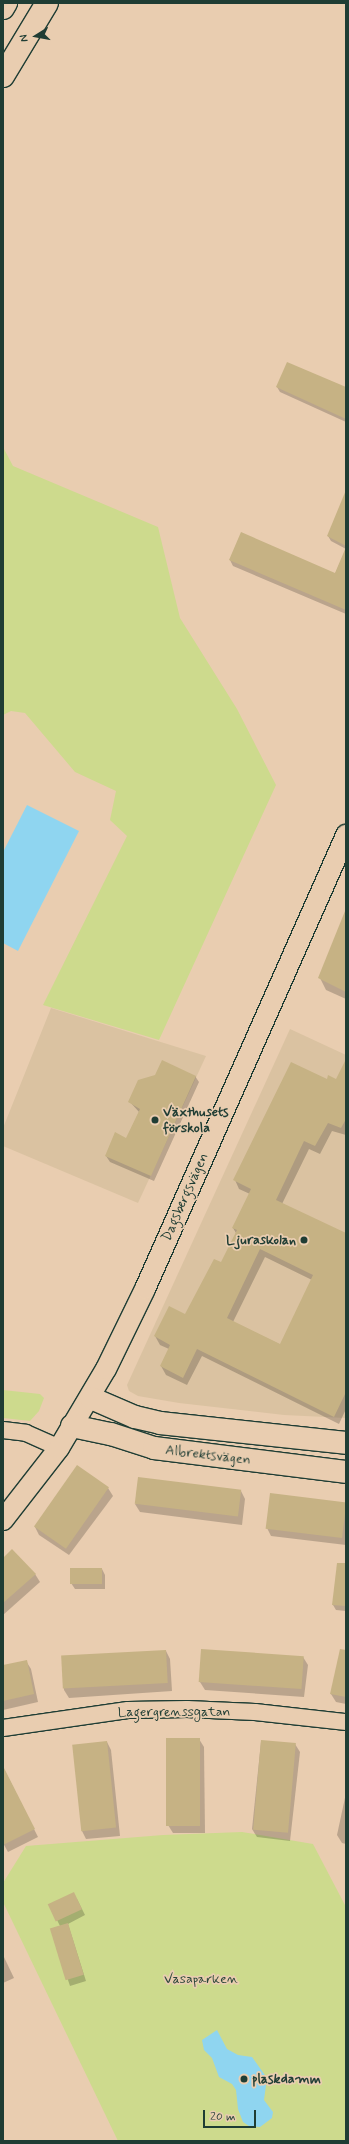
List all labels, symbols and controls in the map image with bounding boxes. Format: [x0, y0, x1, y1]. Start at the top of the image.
north arrow [16, 16, 56, 56]
text: N [17, 33, 32, 43]
place label: Växthusets förskola [163, 1104, 229, 1136]
marker: Växthusets förskola [150, 1115, 160, 1125]
street label: Dagsbergsvägen [158, 1150, 212, 1244]
place label: Ljuraskolan [226, 1232, 296, 1248]
marker: Ljuraskolan [299, 1235, 309, 1245]
street label: Albrektsvägen [164, 1441, 252, 1469]
street label: Lagergrenssgatan [118, 1704, 230, 1720]
park label: Vasaparken [164, 1971, 238, 1987]
place label: plaskdamm [252, 2071, 321, 2087]
marker: plaskdamm [239, 2074, 249, 2084]
scale bar [205, 2102, 258, 2128]
text: 20 m [210, 2109, 236, 2125]

